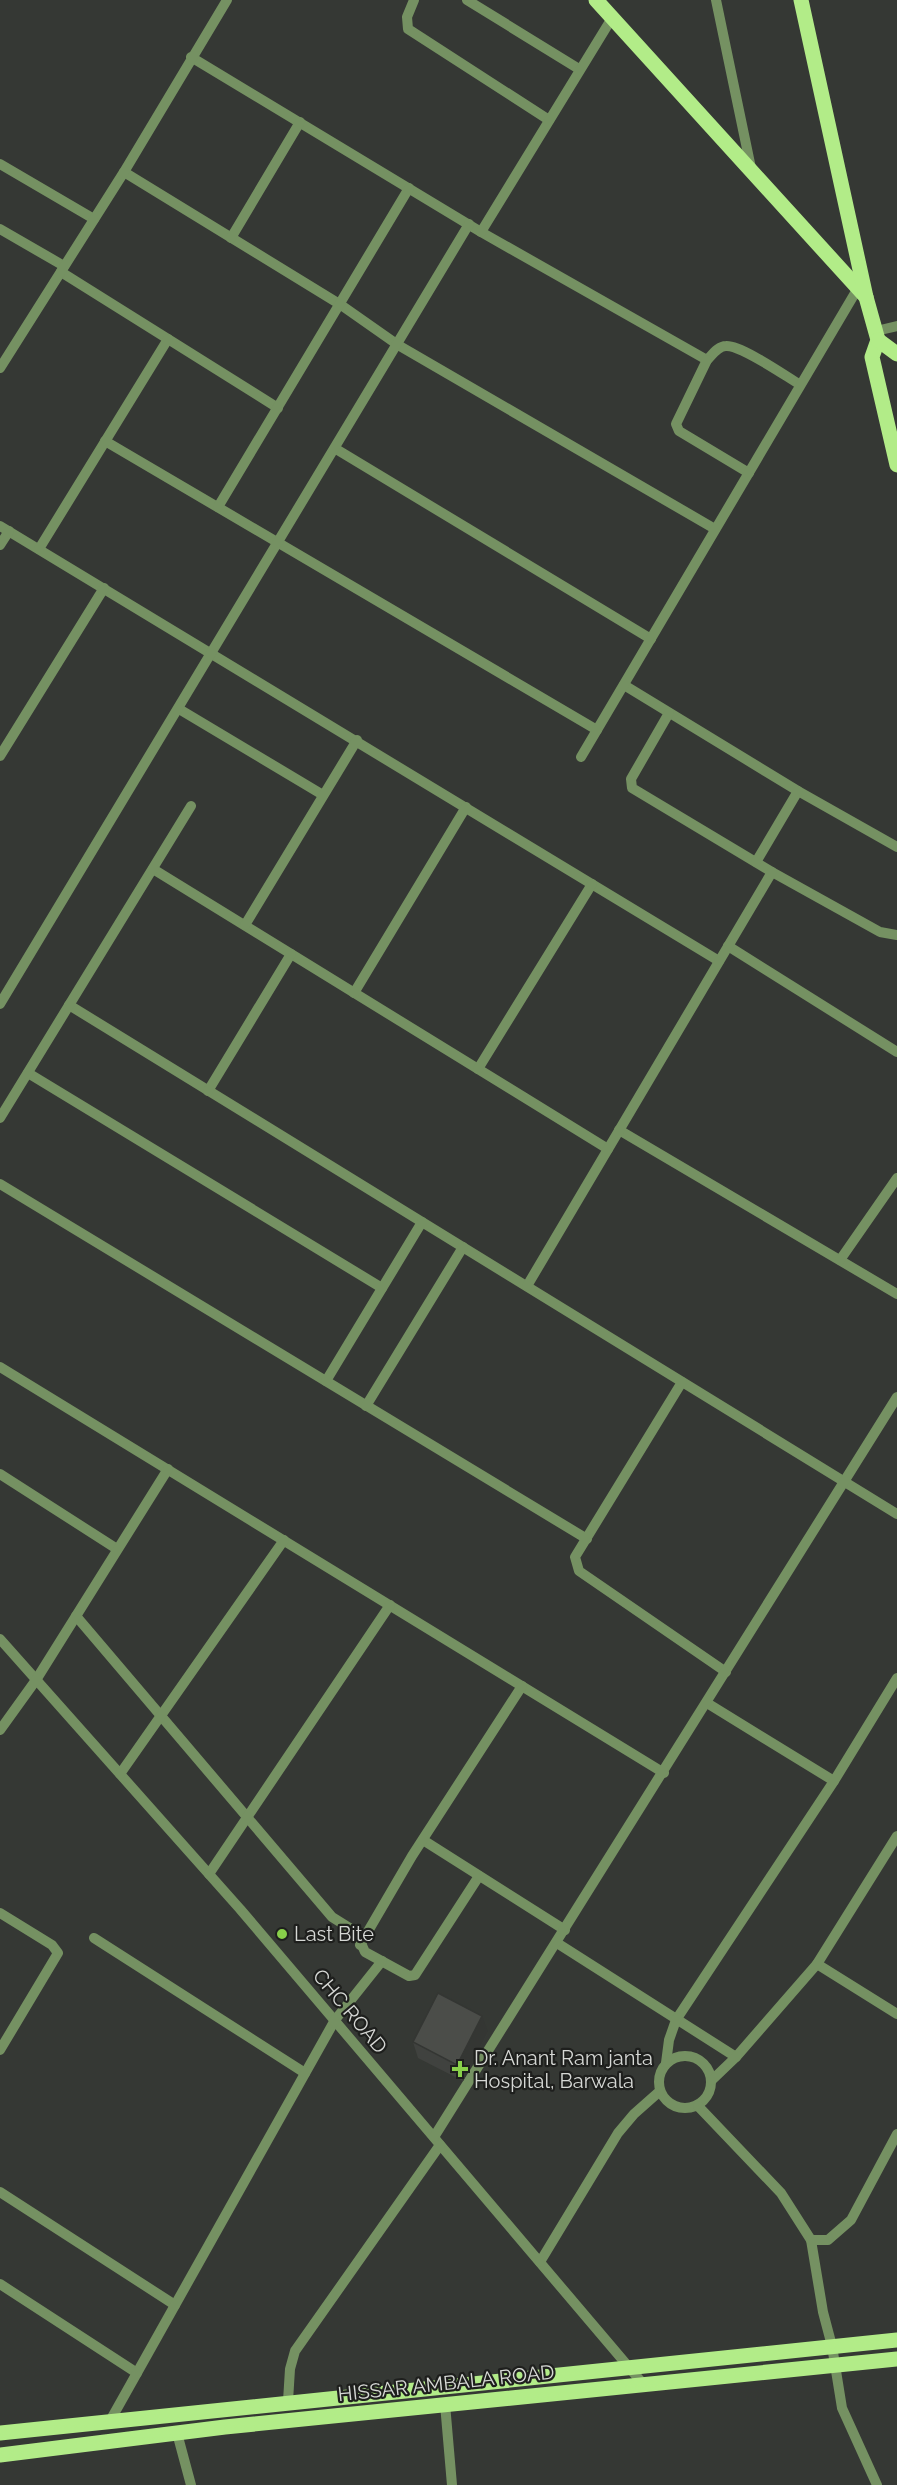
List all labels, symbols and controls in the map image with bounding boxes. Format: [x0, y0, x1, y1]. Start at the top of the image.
place label: Last Bite [294, 1922, 374, 1946]
marker: Last Bite [275, 1927, 289, 1941]
street label: CHC ROAD [308, 1964, 392, 2058]
place label: Dr. Anant Ram janta Hospital, Barwala [474, 2046, 653, 2093]
marker: Dr. Anant Ram janta Hospital, Barwala [451, 2060, 469, 2078]
street label: HISSAR AMBALA ROAD [337, 2360, 555, 2406]

